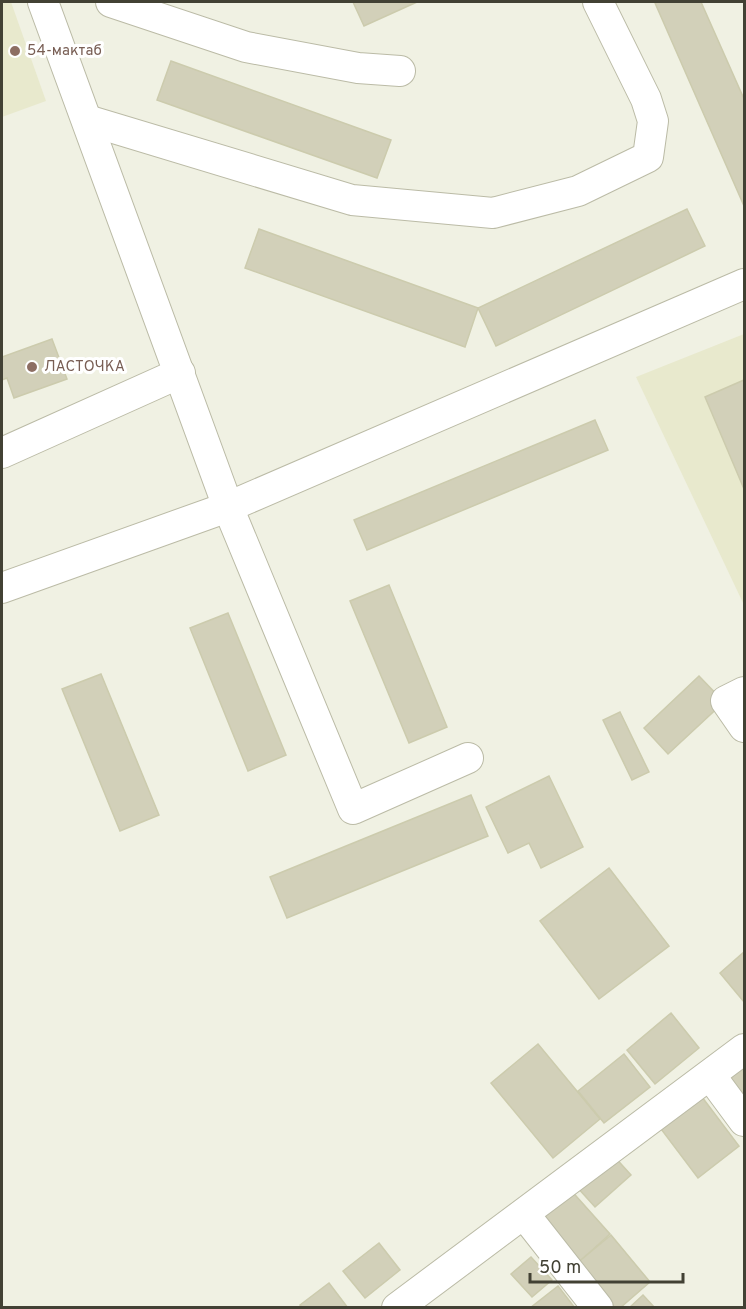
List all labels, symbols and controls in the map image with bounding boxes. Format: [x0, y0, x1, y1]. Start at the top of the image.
place label: 54-мактаб [27, 42, 102, 61]
marker: 54-мактаб [8, 44, 22, 58]
place label: ЛАСТОЧКА [44, 358, 125, 377]
marker: ЛАСТОЧКА [25, 360, 39, 374]
scale bar [530, 1246, 683, 1284]
text: 50 m [539, 1257, 581, 1280]

